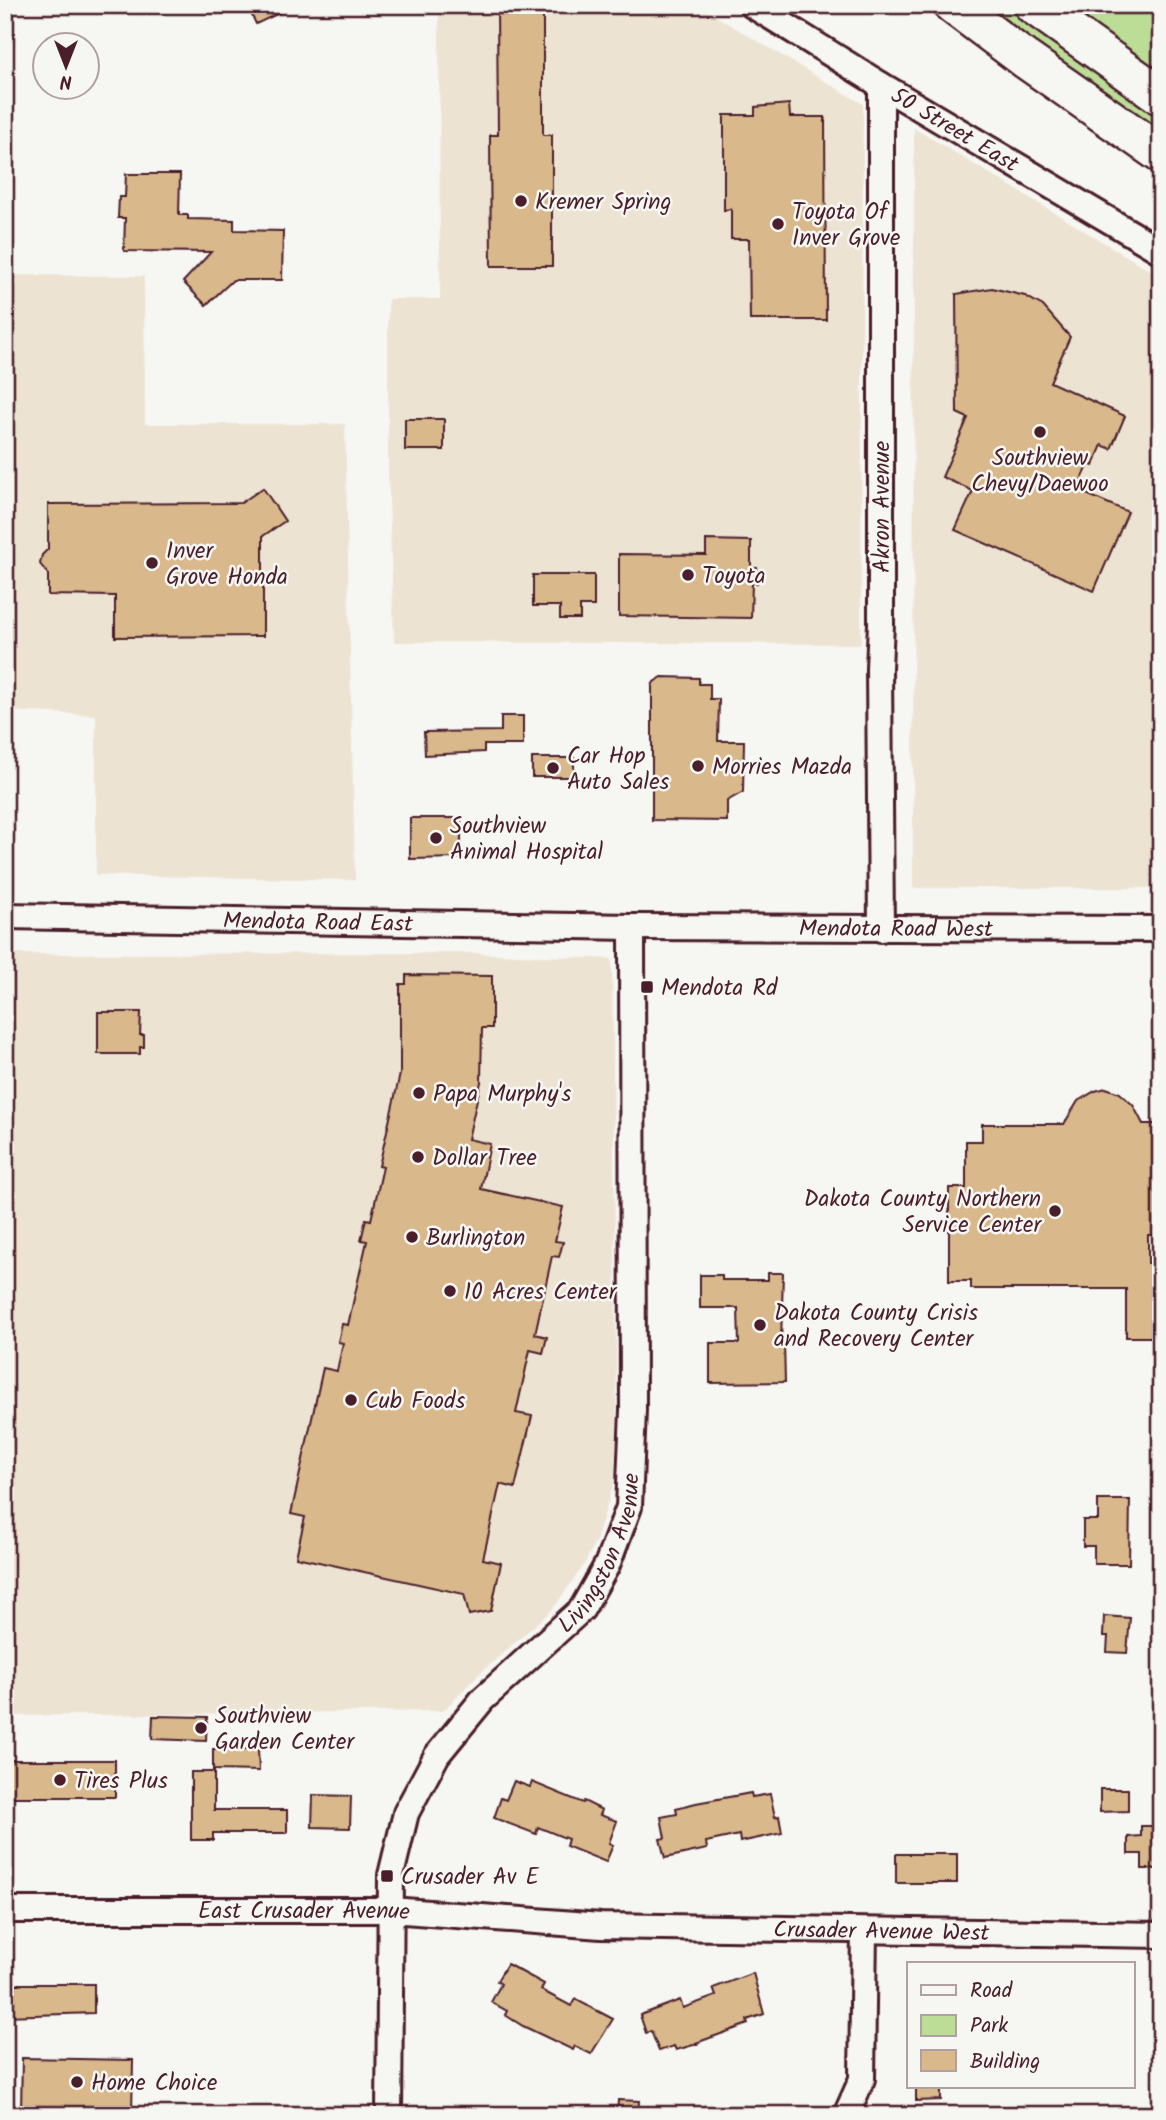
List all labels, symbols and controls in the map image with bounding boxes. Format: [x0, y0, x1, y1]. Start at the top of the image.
north arrow [32, 32, 102, 102]
text: N [60, 66, 72, 96]
street label: 50 Street East [883, 79, 1026, 183]
place label: Kremer Spring [535, 185, 672, 221]
marker: Kremer Spring [513, 193, 529, 209]
place label: Toyota Of Inver Grove [792, 195, 900, 257]
marker: Toyota Of Inver Grove [770, 216, 786, 232]
marker: Southview Chevy/Daewoo [1032, 424, 1048, 440]
street label: Akron Avenue [865, 441, 901, 573]
place label: Southview Chevy/Daewoo [971, 441, 1109, 503]
place label: Inver Grove Honda [166, 534, 288, 596]
marker: Inver Grove Honda [144, 555, 160, 571]
place label: Toyota [702, 559, 766, 595]
marker: Toyota [680, 567, 696, 583]
place label: Car Hop Auto Sales [567, 739, 670, 801]
place label: Morries Mazda [712, 750, 852, 786]
marker: Morries Mazda [690, 758, 706, 774]
marker: Car Hop Auto Sales [545, 760, 561, 776]
place label: Southview Animal Hospital [450, 809, 603, 871]
marker: Southview Animal Hospital [428, 830, 444, 846]
street label: Mendota Road East [223, 904, 414, 943]
street label: Mendota Road West [799, 912, 994, 948]
place label: Mendota Rd [661, 971, 778, 1007]
marker: Mendota Rd [639, 979, 655, 995]
place label: Papa Murphy's [433, 1077, 572, 1113]
marker: Papa Murphy's [411, 1085, 427, 1101]
place label: Dollar Tree [432, 1141, 537, 1177]
marker: Dollar Tree [410, 1149, 426, 1165]
place label: Dakota County Northern Service Center [804, 1182, 1042, 1244]
marker: Dakota County Northern Service Center [1047, 1203, 1063, 1219]
place label: Burlington [426, 1221, 525, 1257]
marker: Burlington [404, 1229, 420, 1245]
place label: 10 Acres Center [464, 1275, 618, 1311]
marker: 10 Acres Center [442, 1283, 458, 1299]
place label: Dakota County Crisis and Recovery Center [774, 1296, 978, 1358]
marker: Dakota County Crisis and Recovery Center [752, 1317, 768, 1333]
place label: Cub Foods [365, 1384, 465, 1420]
marker: Cub Foods [343, 1392, 359, 1408]
street label: Livingston Avenue [550, 1472, 650, 1643]
place label: Southview Garden Center [215, 1699, 355, 1761]
marker: Southview Garden Center [193, 1720, 209, 1736]
place label: Tires Plus [74, 1764, 168, 1800]
marker: Tires Plus [52, 1772, 68, 1788]
place label: Crusader Av E [401, 1860, 540, 1896]
marker: Crusader Av E [379, 1868, 395, 1884]
street label: East Crusader Avenue [198, 1894, 411, 1931]
street label: Crusader Avenue West [773, 1913, 991, 1952]
legend [907, 1962, 1134, 2088]
text: Road [970, 1975, 1013, 2008]
text: Park [970, 2010, 1008, 2043]
text: Building [970, 2046, 1040, 2079]
place label: Home Choice [91, 2066, 217, 2102]
marker: Home Choice [69, 2074, 85, 2090]

